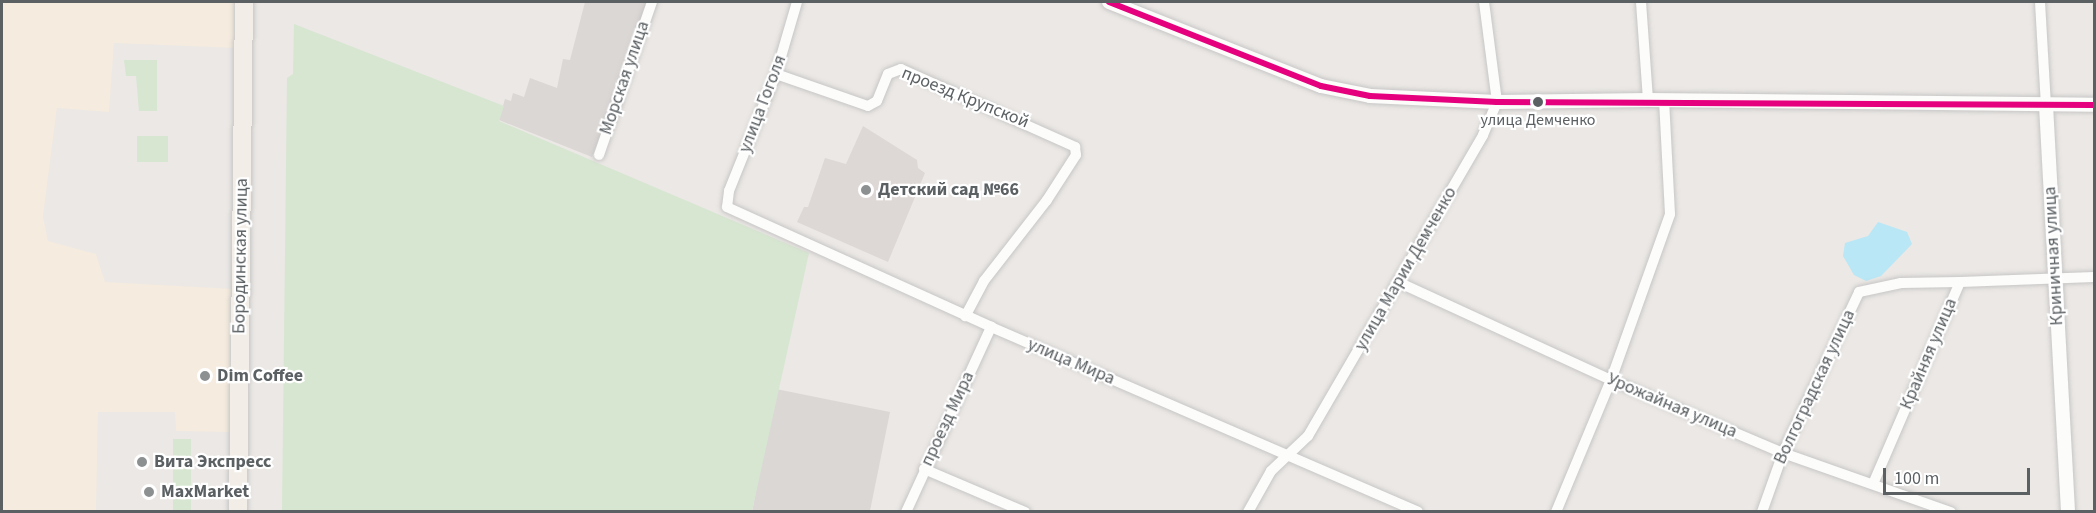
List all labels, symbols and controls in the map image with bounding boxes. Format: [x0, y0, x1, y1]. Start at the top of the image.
street label: Морская улица [595, 18, 655, 138]
street label: улица Гоголя [734, 52, 792, 156]
street label: проезд Крупской [898, 63, 1032, 133]
marker: улица Демченко [1532, 96, 1544, 108]
place label: улица Демченко [1481, 110, 1595, 130]
street label: Бородинская улица [229, 178, 253, 334]
place label: Детский сад №66 [878, 179, 1019, 201]
marker: Детский сад №66 [859, 183, 873, 197]
street label: улица Марии Демченко [1350, 183, 1462, 355]
street label: Криничная улица [2040, 186, 2068, 326]
street label: Крайняя улица [1896, 295, 1962, 413]
street label: Волгоградская улица [1770, 306, 1860, 468]
street label: улица Мира [1024, 334, 1118, 390]
place label: Dim Coffee [217, 365, 303, 387]
street label: проезд Мира [917, 368, 979, 470]
marker: Dim Coffee [198, 369, 212, 383]
street label: Урожайная улица [1604, 369, 1740, 443]
place label: Вита Экспресс [154, 451, 272, 473]
marker: Вита Экспресс [135, 455, 149, 469]
scale bar [1886, 456, 2033, 494]
text: 100 m [1894, 466, 1939, 491]
place label: MaxMarket [161, 481, 249, 503]
marker: MaxMarket [142, 485, 156, 499]

